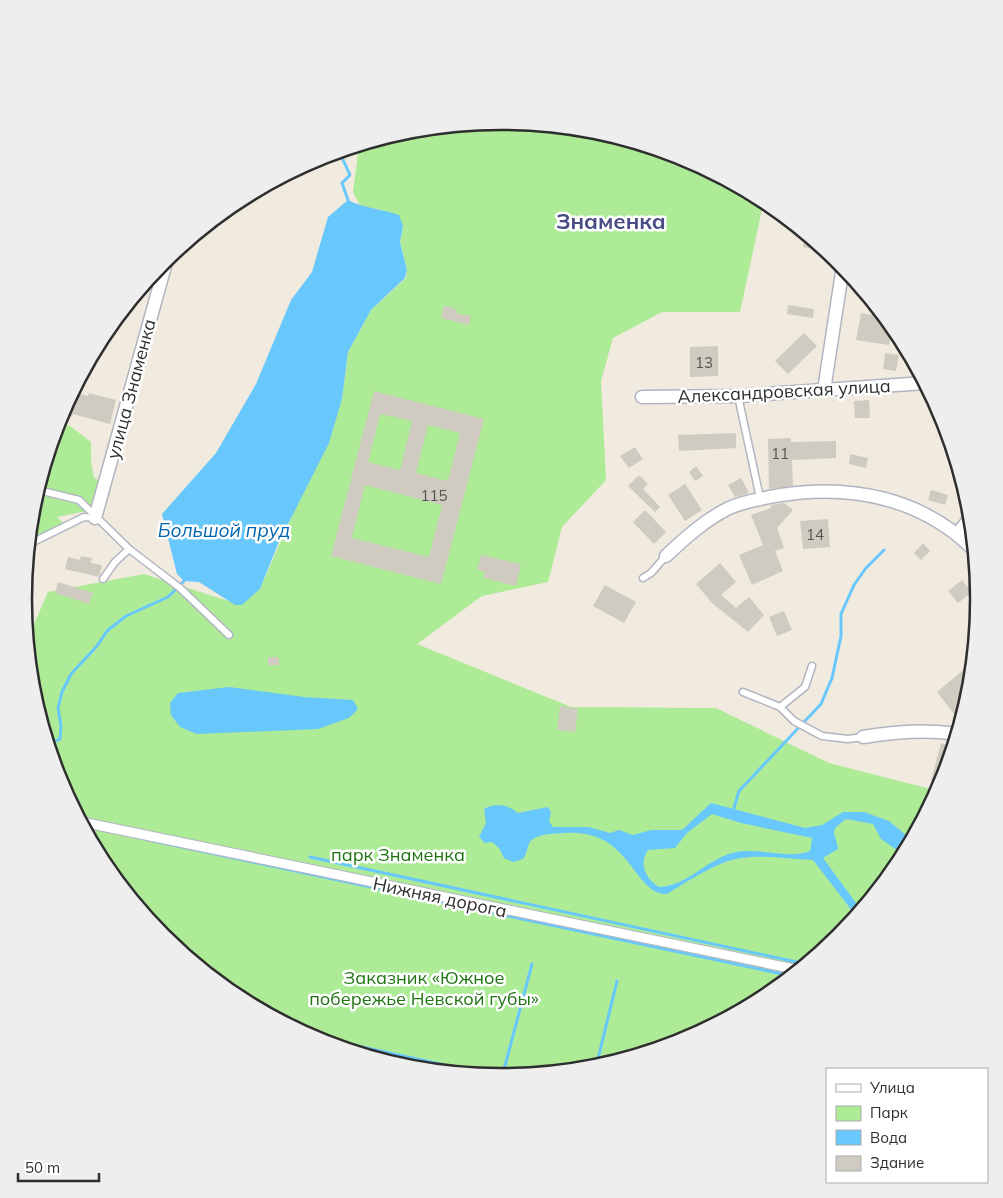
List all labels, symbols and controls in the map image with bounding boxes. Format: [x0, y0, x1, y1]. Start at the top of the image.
district label: Знаменка [556, 207, 666, 235]
street label: улица Знаменка [101, 316, 161, 462]
house number: 13 [695, 353, 713, 372]
street label: Александровская улица [677, 374, 891, 408]
house number: 11 [771, 444, 789, 463]
house number: 115 [420, 486, 448, 505]
water label: Большой пруд [158, 518, 290, 542]
house number: 14 [806, 525, 824, 544]
park label: парк Знаменка [331, 843, 465, 866]
street label: Нижняя дорога [371, 872, 509, 922]
park label: Заказник «Южное побережье Невской губы» [309, 966, 539, 1010]
legend [826, 1068, 988, 1183]
text: Улица [869, 1078, 915, 1097]
text: Парк [870, 1103, 909, 1122]
text: Вода [870, 1128, 907, 1147]
scale bar [18, 1150, 99, 1182]
text: Здание [870, 1153, 924, 1172]
text: 50 m [25, 1158, 60, 1177]

